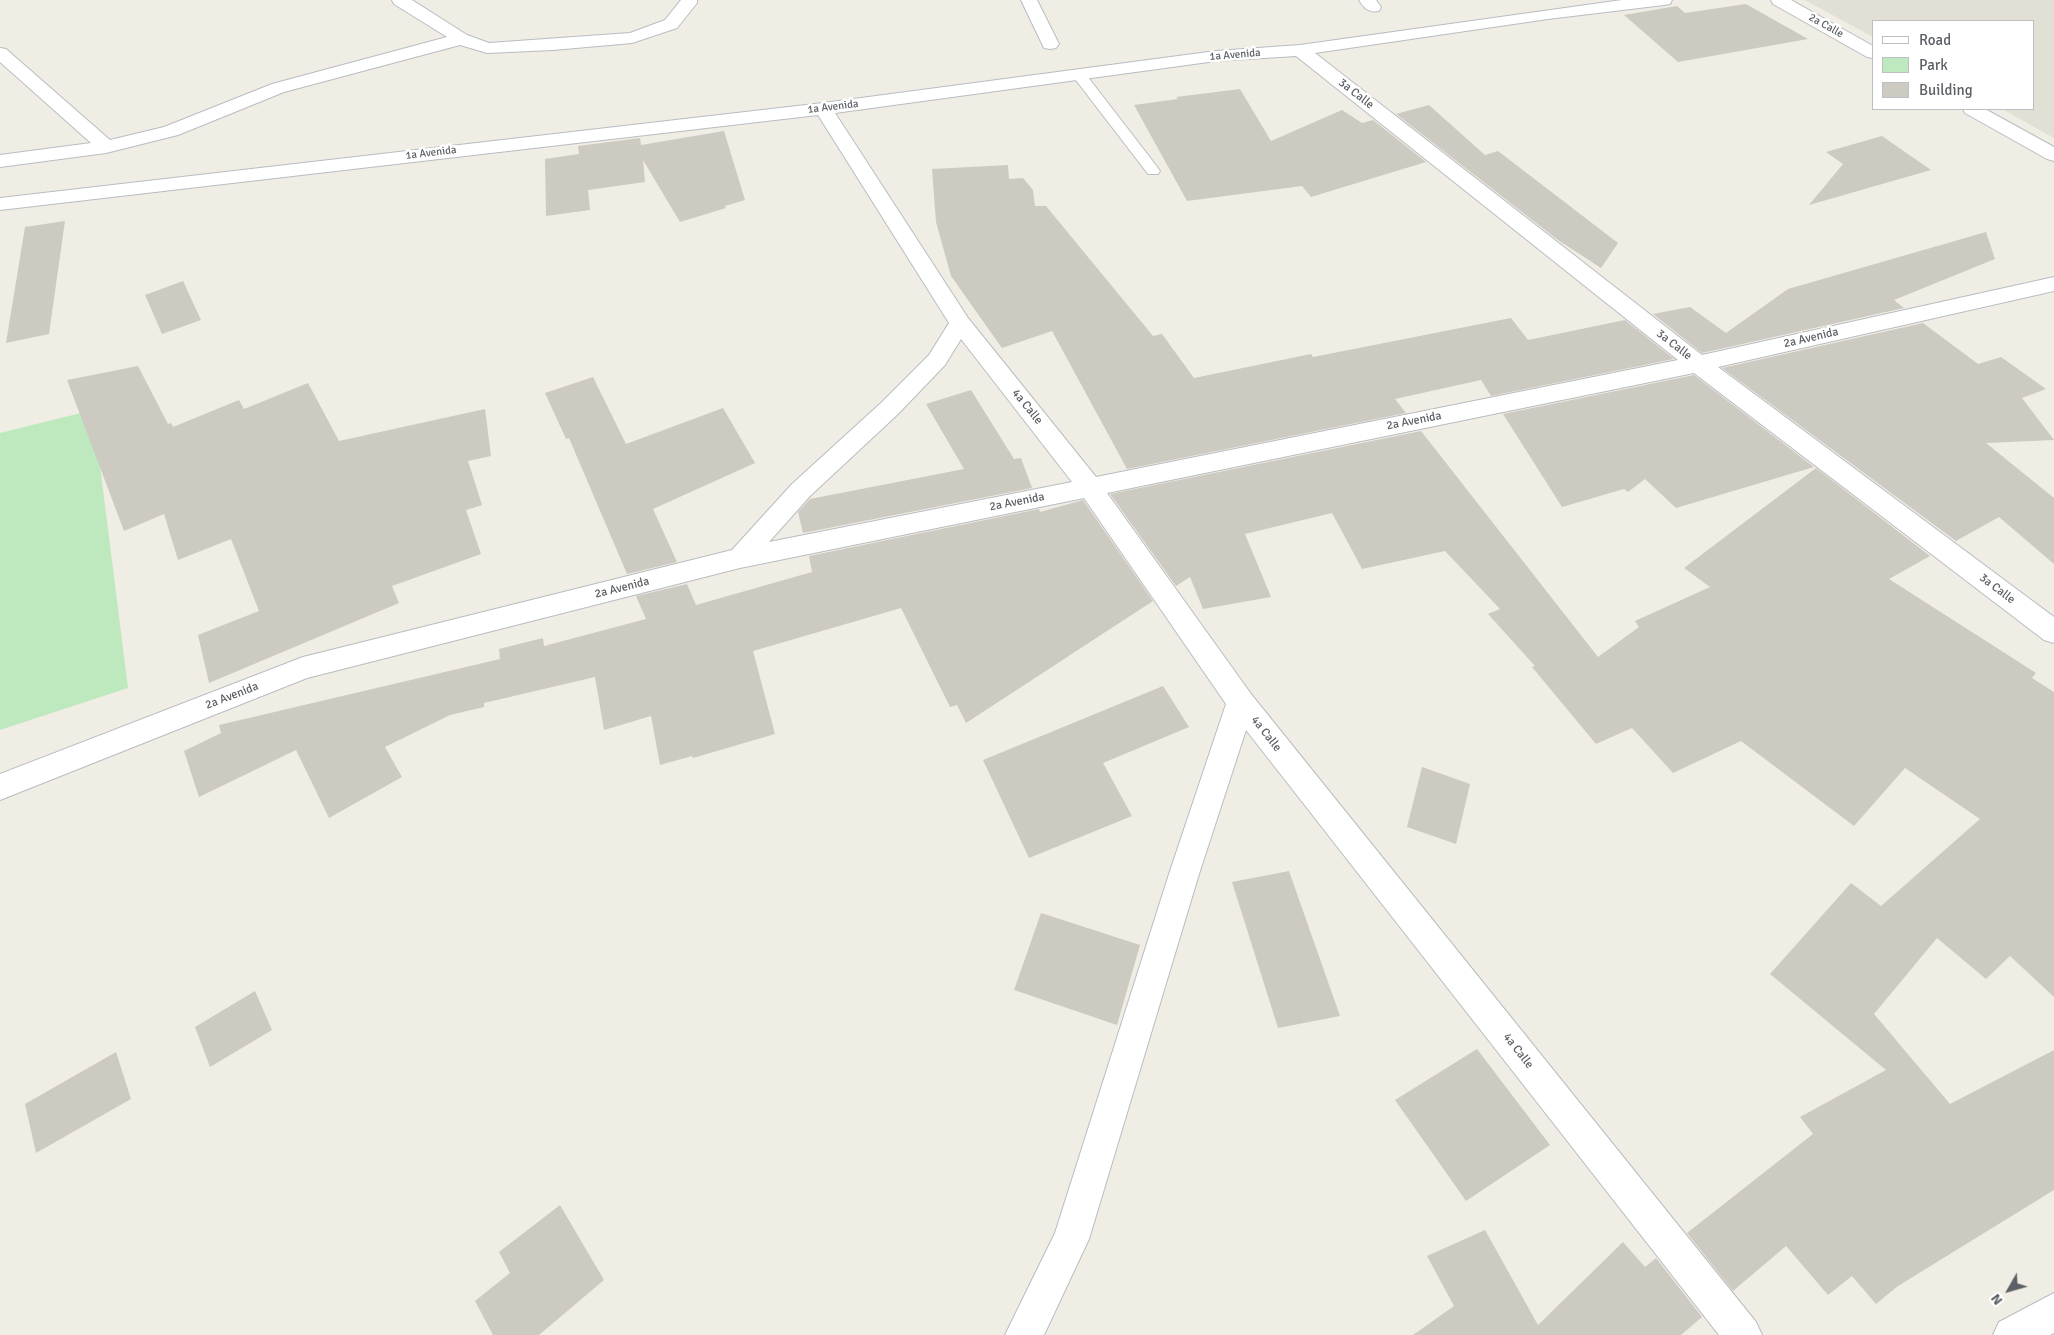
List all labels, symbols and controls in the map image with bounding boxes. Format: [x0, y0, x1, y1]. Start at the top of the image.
street label: 2a Calle [1806, 11, 1846, 41]
legend [1872, 20, 2034, 110]
text: Road [1919, 31, 1951, 49]
street label: 1a Avenida [1209, 46, 1261, 64]
text: Park [1919, 56, 1948, 74]
street label: 3a Calle [1335, 76, 1377, 112]
text: Building [1919, 81, 1973, 99]
street label: 1a Avenida [807, 97, 859, 117]
street label: 1a Avenida [405, 143, 457, 163]
street label: 2a Avenida [1782, 325, 1840, 351]
street label: 3a Calle [1653, 327, 1695, 363]
street label: 4a Calle [1008, 386, 1046, 428]
street label: 2a Avenida [1385, 409, 1443, 433]
street label: 2a Avenida [988, 490, 1046, 514]
street label: 3a Calle [1976, 571, 2018, 607]
street label: 2a Avenida [593, 574, 651, 602]
street label: 2a Avenida [203, 679, 261, 713]
street label: 4a Calle [1248, 713, 1284, 755]
street label: 4a Calle [1500, 1030, 1536, 1072]
north arrow [1984, 1265, 2034, 1315]
text: N [1987, 1290, 2006, 1309]

